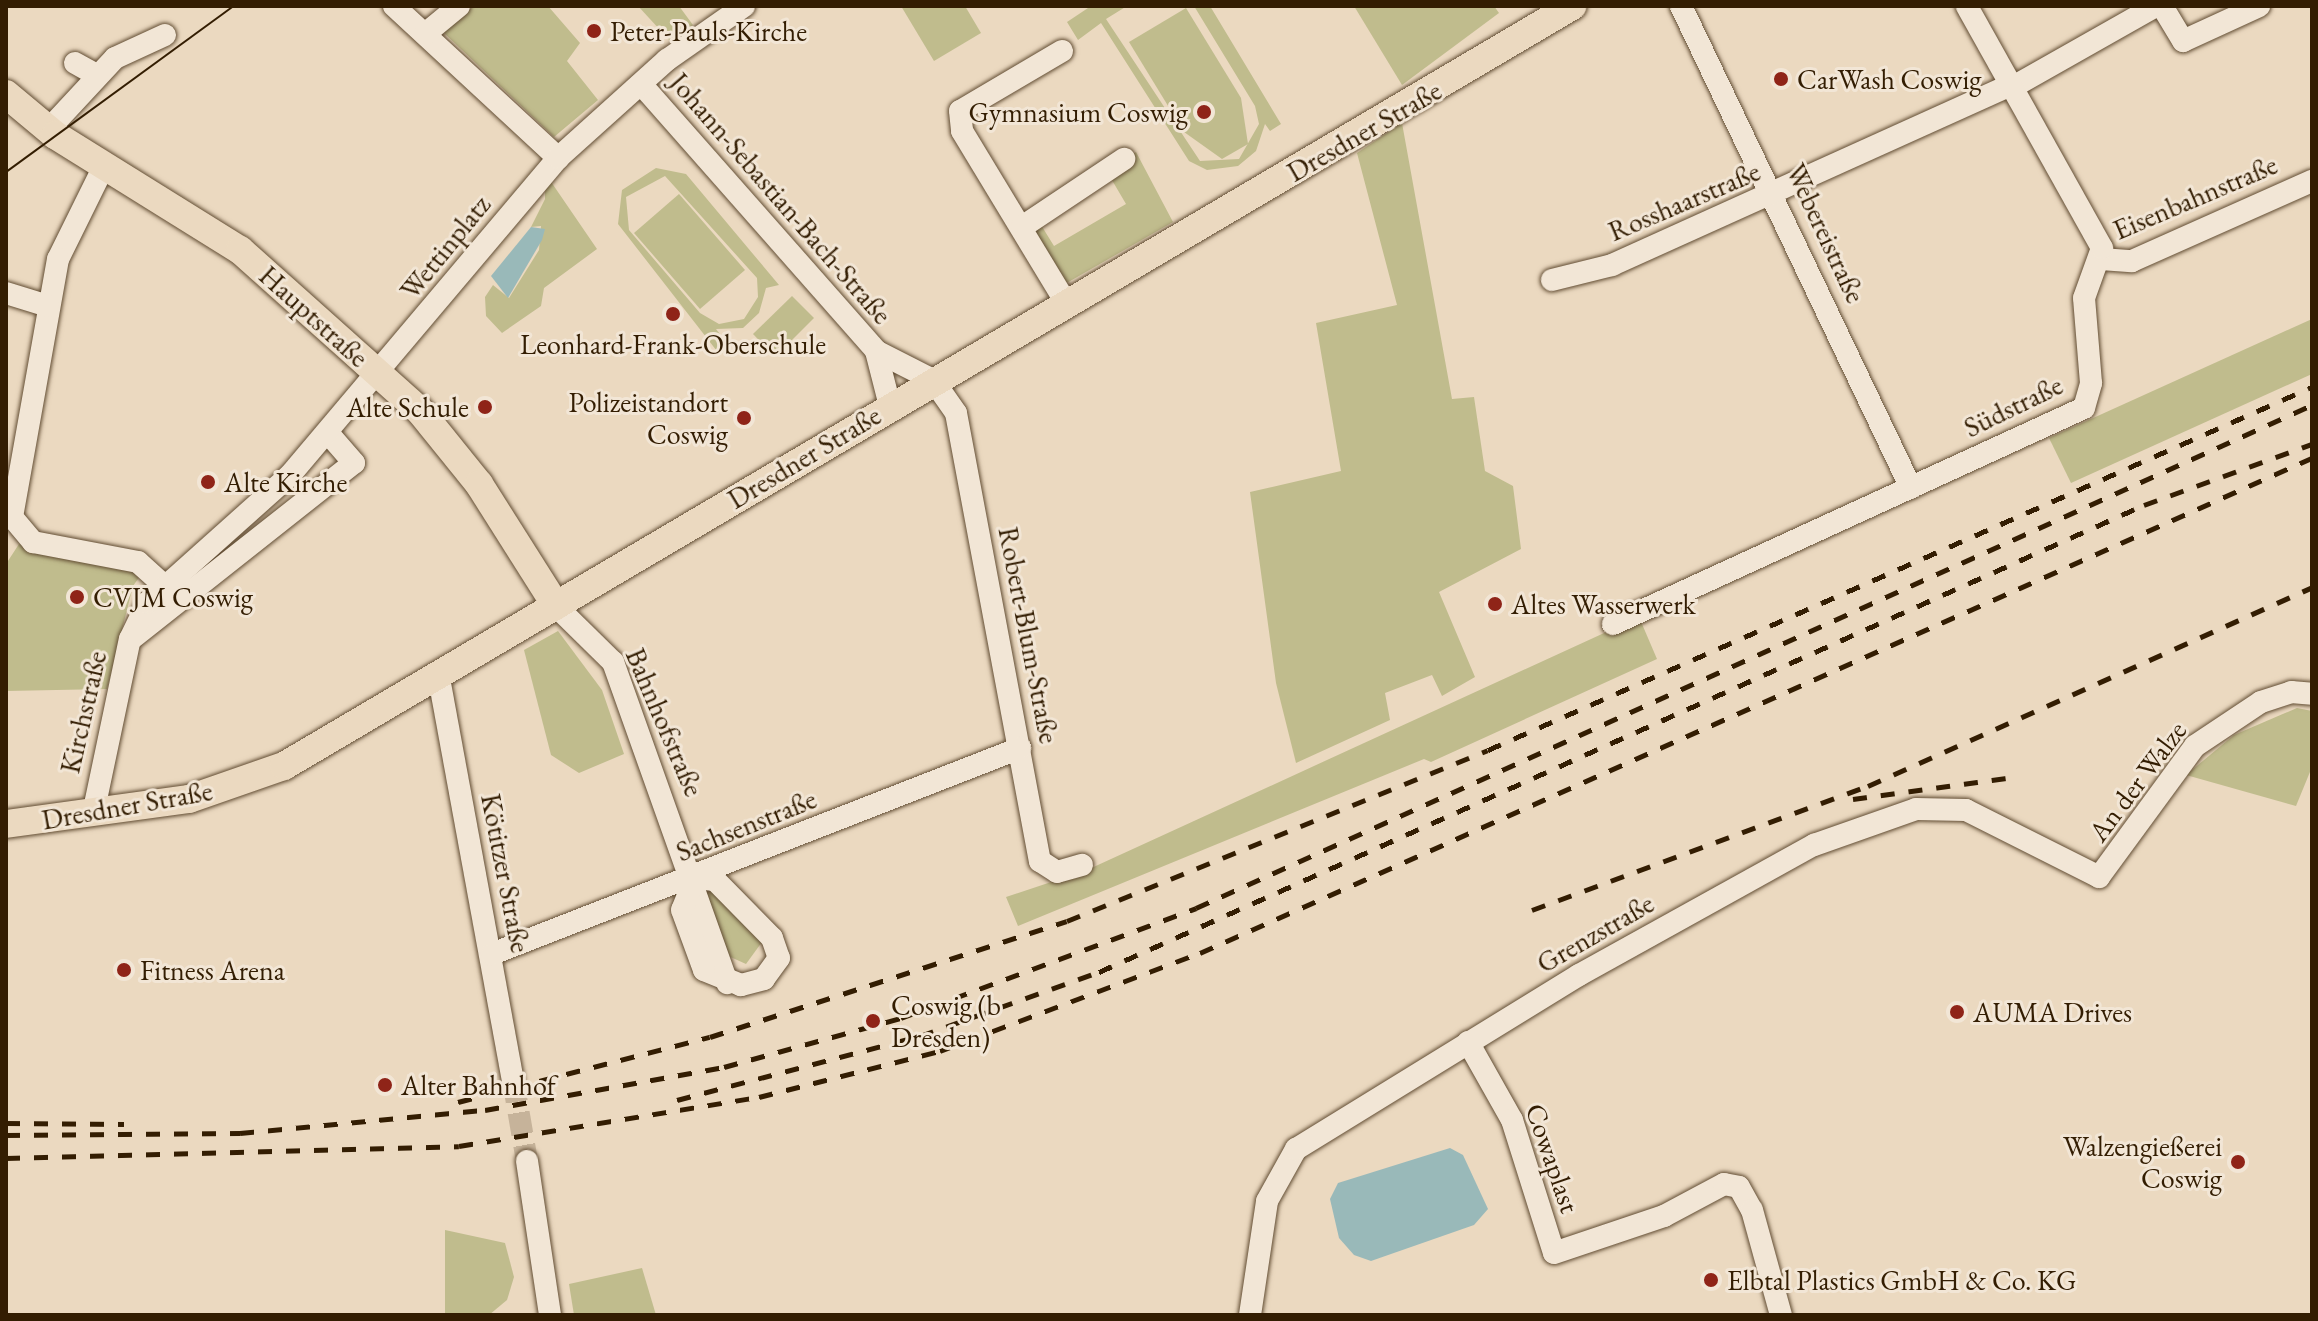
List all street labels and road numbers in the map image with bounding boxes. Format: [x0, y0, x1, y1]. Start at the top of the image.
street label: Johann-Sebastian-Bach-Straße [663, 66, 899, 330]
street label: Dresdner Straße [1281, 73, 1447, 189]
street label: Eisenbahnstraße [2108, 147, 2282, 247]
street label: Rosshaarstraße [1603, 154, 1765, 248]
street label: Webereistraße [1779, 158, 1873, 308]
street label: Wettinplatz [393, 188, 497, 306]
street label: Hauptstraße [252, 258, 376, 374]
street label: Südstraße [1958, 368, 2068, 444]
street label: Dresdner Straße [721, 398, 887, 516]
street label: Robert-Blum-Straße [992, 524, 1066, 746]
street label: Bahnhofstraße [619, 643, 711, 801]
street label: Kirchstraße [53, 648, 113, 776]
street label: An der Walze [2081, 714, 2193, 848]
street label: Dresdner Straße [39, 773, 215, 837]
street label: Sachsenstraße [671, 782, 821, 868]
street label: Kötitzer Straße [474, 791, 538, 955]
street label: Grenzstraße [1531, 886, 1659, 980]
street label: Cowaplast [1519, 1099, 1587, 1217]

